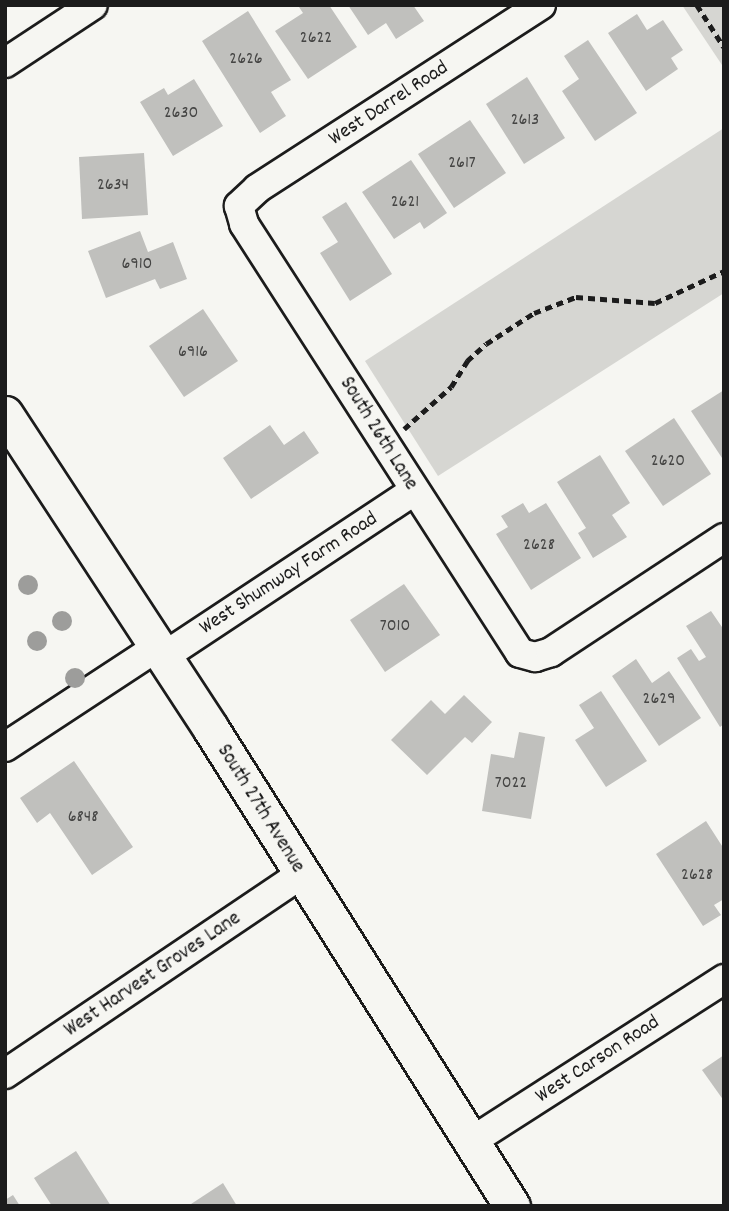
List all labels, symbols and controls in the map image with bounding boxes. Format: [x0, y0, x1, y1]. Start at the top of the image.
house number: 2622 [300, 28, 332, 50]
house number: 2626 [229, 49, 263, 71]
street label: West Darrel Road [325, 56, 453, 152]
house number: 2630 [164, 103, 198, 125]
house number: 2613 [511, 110, 539, 132]
house number: 2617 [448, 153, 476, 175]
house number: 2634 [97, 175, 129, 197]
house number: 2621 [391, 192, 419, 214]
house number: 6910 [122, 254, 152, 276]
house number: 6916 [178, 342, 208, 364]
street label: South 26th Lane [333, 373, 423, 495]
house number: 2620 [651, 451, 685, 473]
street label: West Shumway Farm Road [195, 507, 383, 641]
house number: 2628 [523, 535, 555, 557]
house number: 7010 [380, 616, 410, 638]
house number: 2629 [643, 689, 675, 711]
street label: South 27th Avenue [210, 740, 310, 878]
house number: 7022 [495, 773, 527, 795]
house number: 6848 [68, 807, 98, 829]
house number: 2628 [681, 865, 713, 887]
street label: West Harvest Groves Lane [60, 907, 246, 1043]
street label: West Carson Road [531, 1011, 665, 1109]

